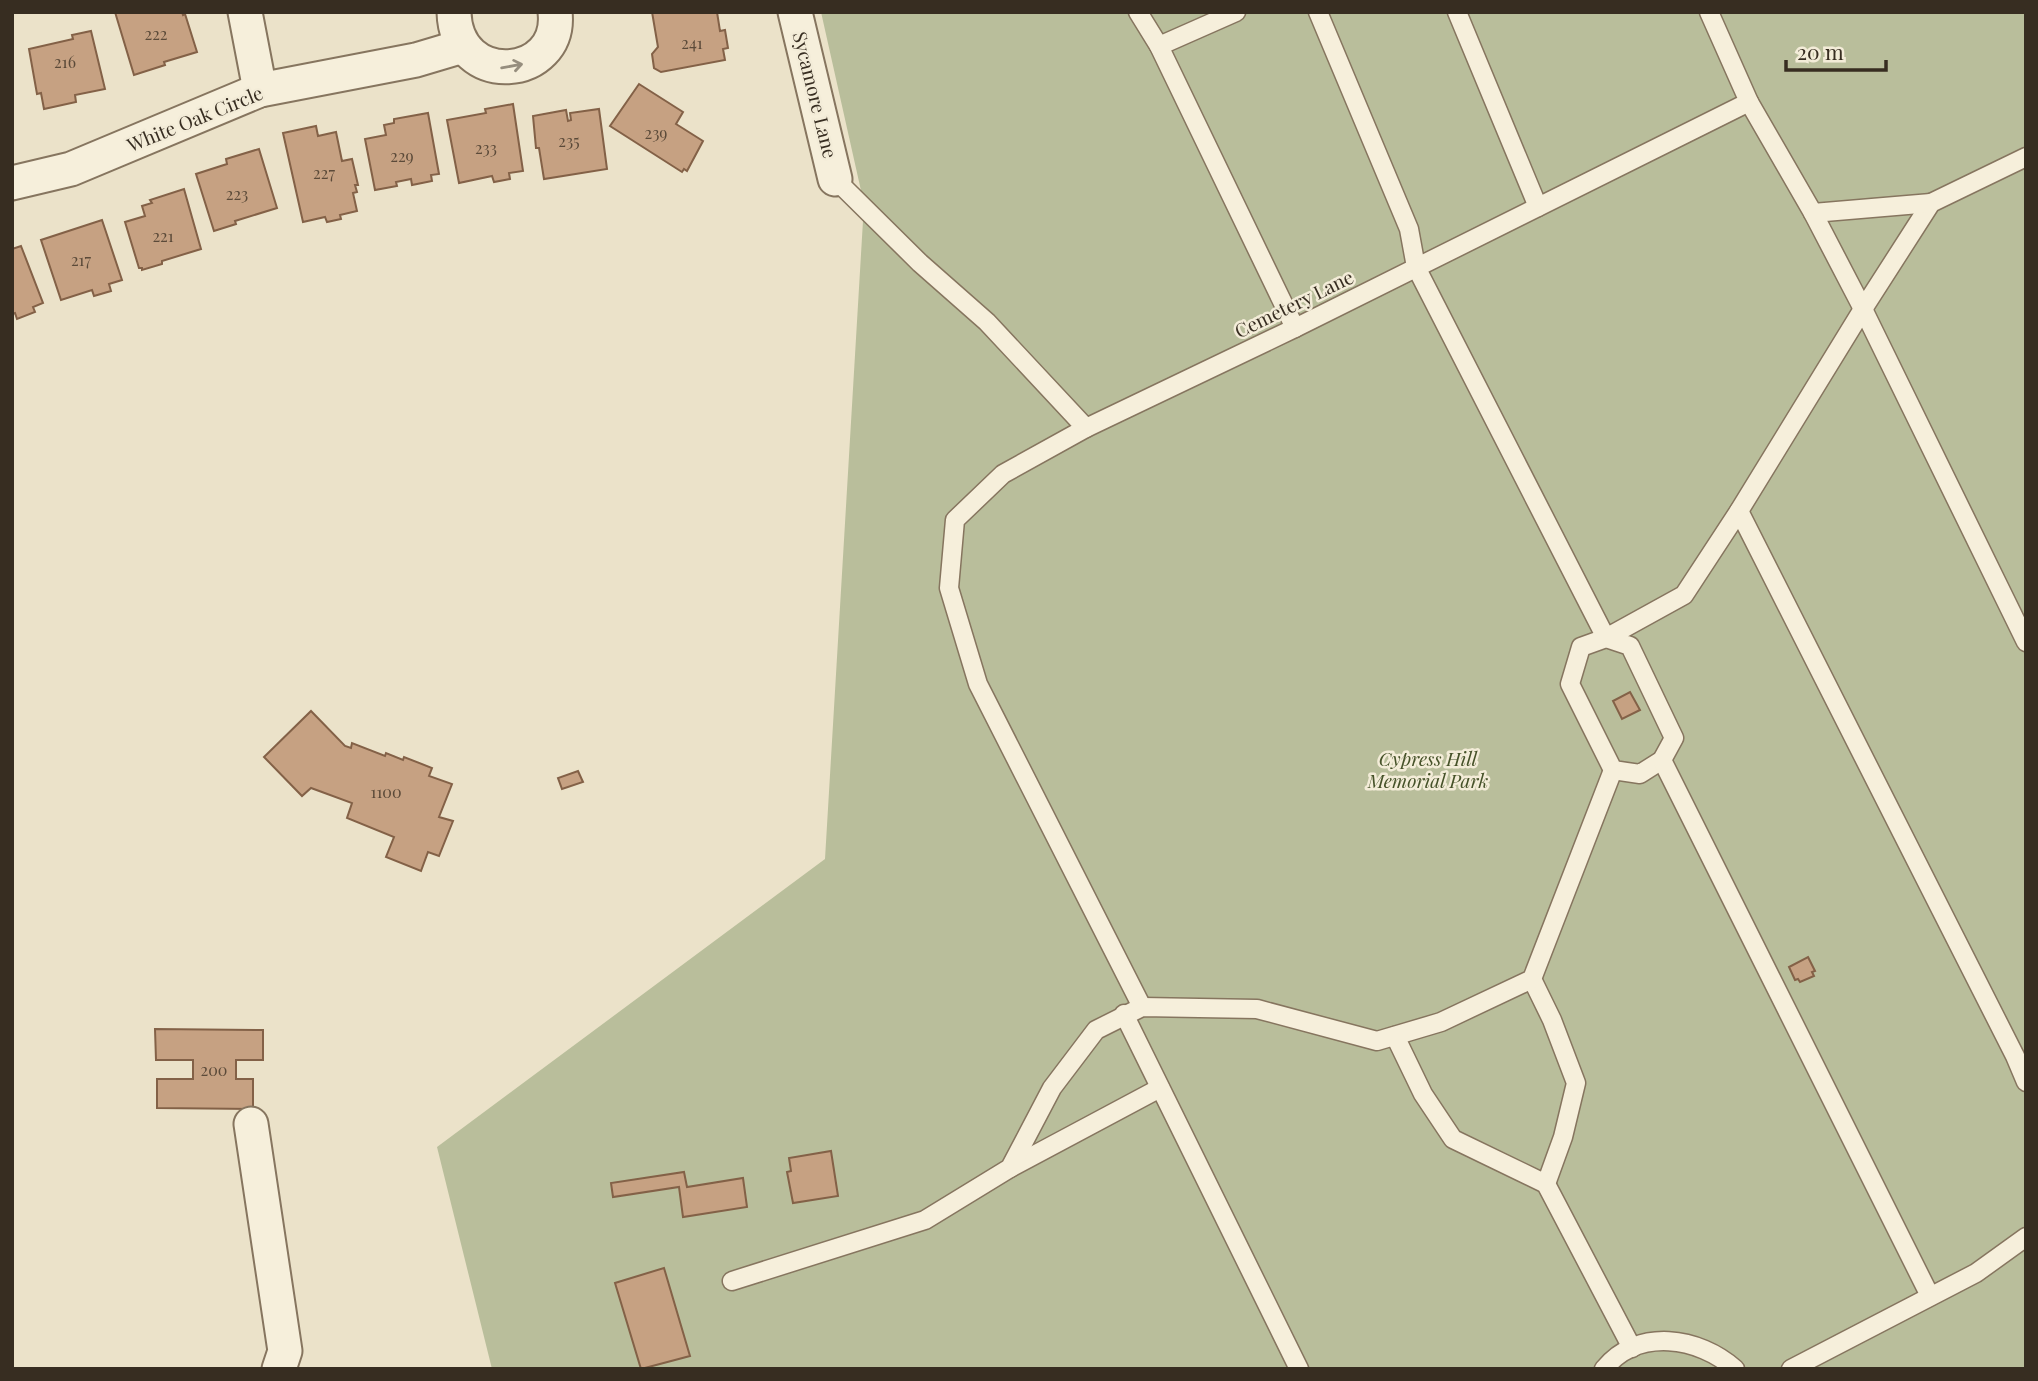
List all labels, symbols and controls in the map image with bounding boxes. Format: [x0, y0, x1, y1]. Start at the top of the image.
house number: 222 [145, 23, 168, 44]
scale bar [1786, 28, 1886, 72]
street label: Sycamore Lane [788, 29, 844, 161]
house number: 241 [681, 32, 703, 53]
text: 20 m [1797, 37, 1844, 65]
house number: 216 [54, 51, 76, 72]
one-way arrow [501, 59, 523, 72]
street label: White Oak Circle [122, 79, 266, 158]
house number: 239 [644, 122, 668, 143]
house number: 235 [558, 130, 580, 151]
house number: 233 [475, 137, 497, 158]
house number: 229 [390, 145, 414, 166]
house number: 227 [313, 162, 335, 183]
house number: 223 [226, 183, 248, 204]
house number: 221 [152, 225, 174, 246]
house number: 217 [71, 249, 92, 270]
street label: Cemetery Lane [1230, 263, 1357, 343]
park label: Cypress Hill Memorial Park [1367, 745, 1489, 793]
house number: 1100 [370, 781, 402, 802]
house number: 200 [201, 1059, 227, 1080]

